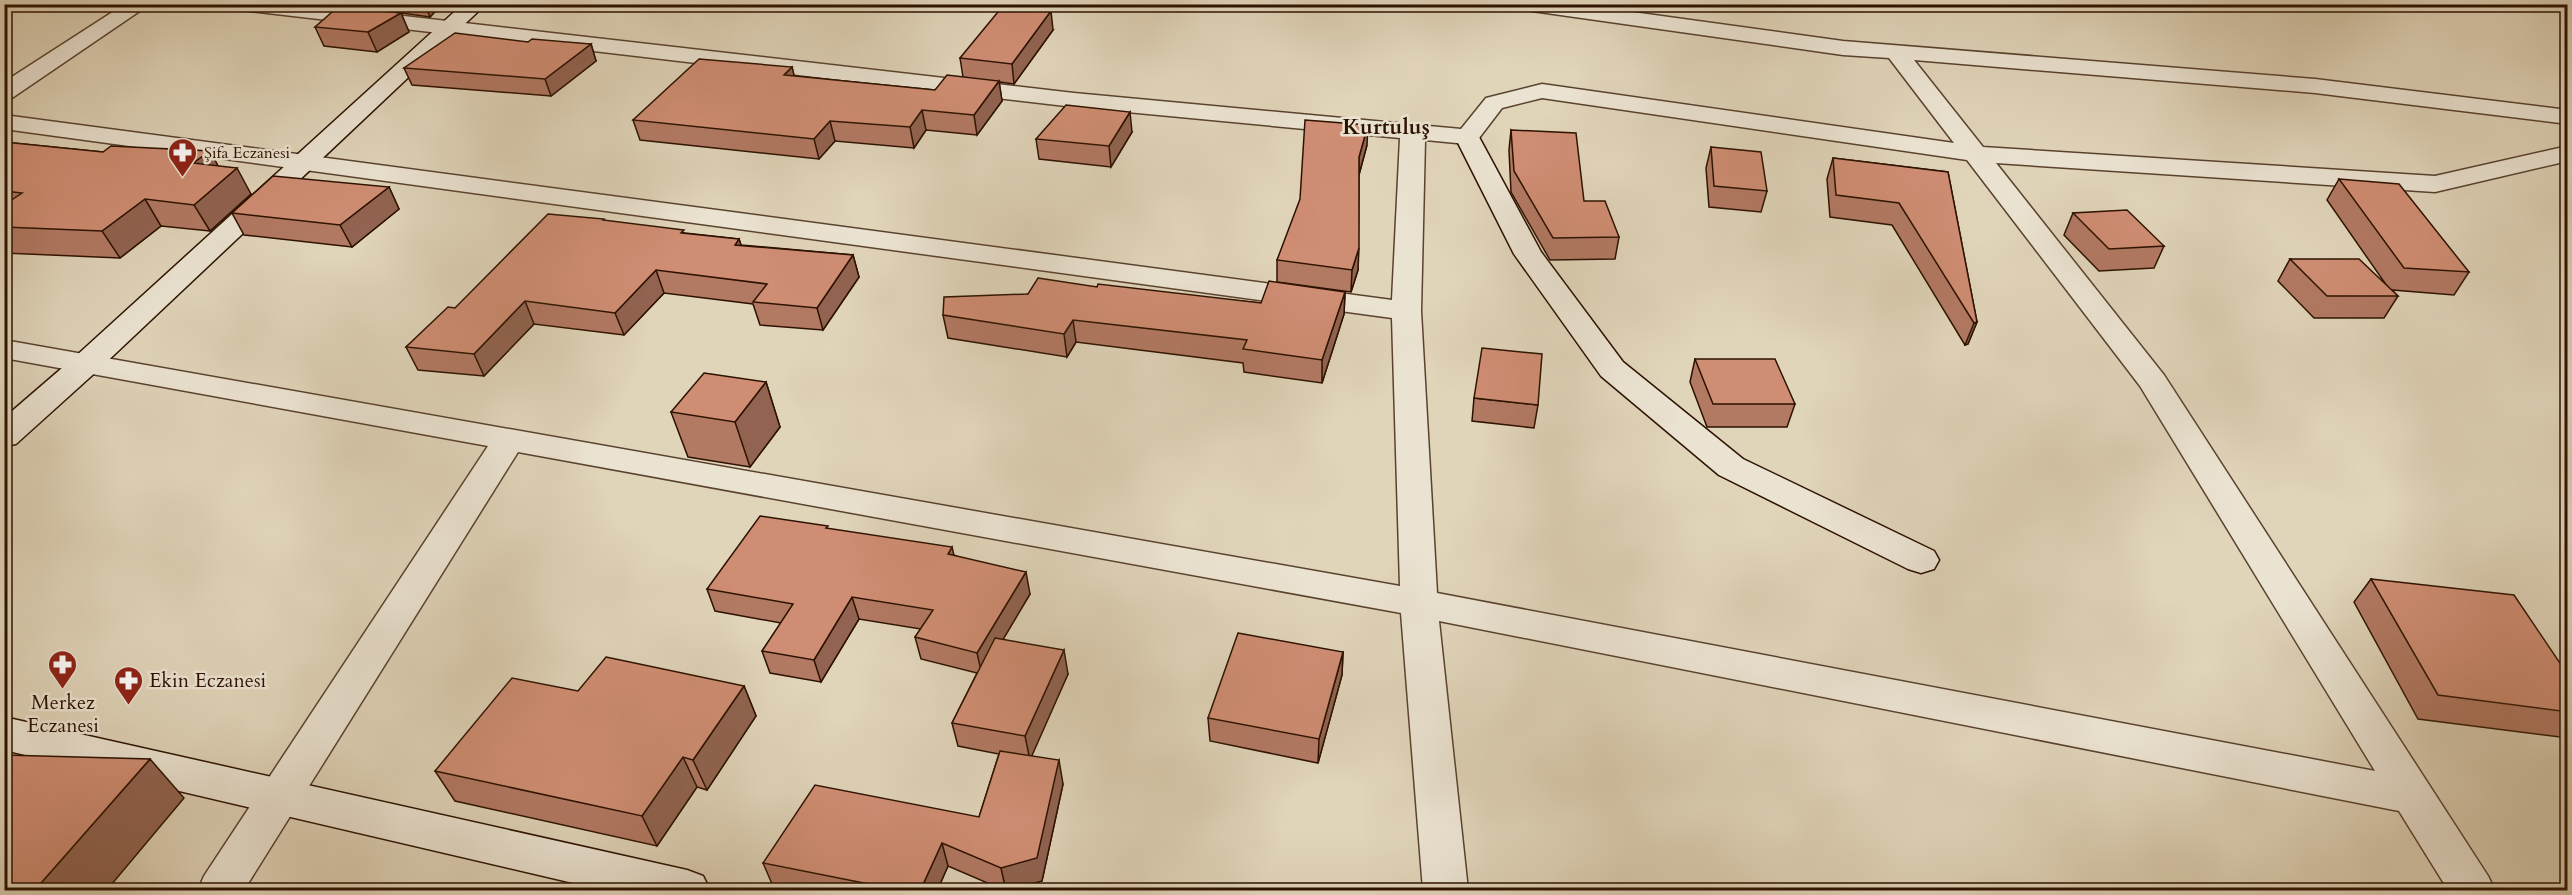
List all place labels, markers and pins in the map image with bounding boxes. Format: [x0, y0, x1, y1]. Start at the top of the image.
pharmacy icon: Şifa Eczanesi [167, 136, 199, 178]
place label: Şifa Eczanesi [204, 142, 291, 164]
pharmacy icon: Merkez Eczanesi [47, 648, 79, 690]
pharmacy icon: Ekin Eczanesi [112, 664, 144, 706]
place label: Ekin Eczanesi [149, 667, 267, 694]
place label: Merkez Eczanesi [27, 689, 99, 739]

